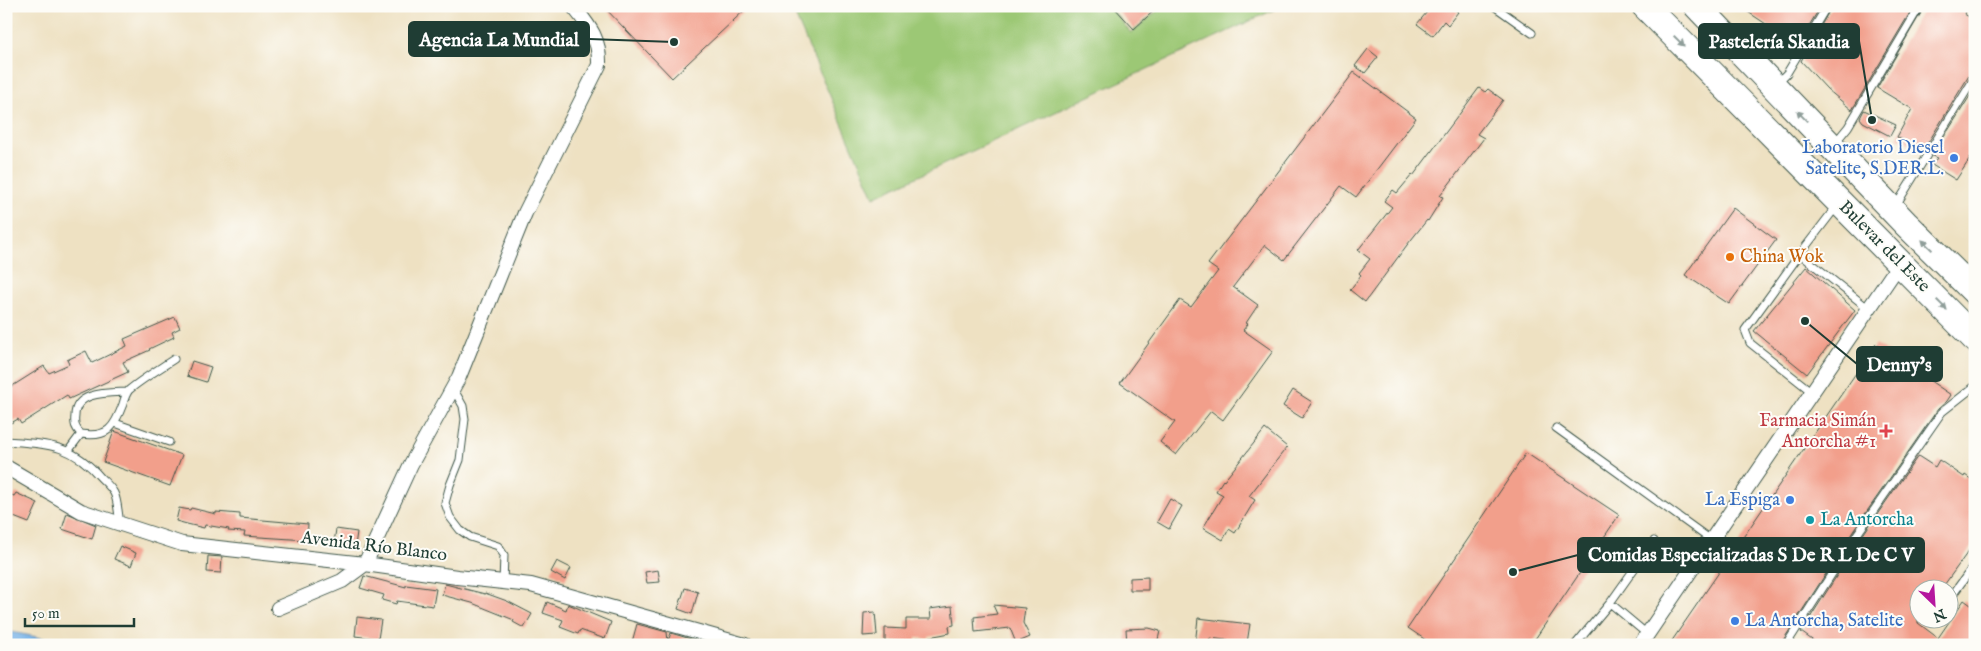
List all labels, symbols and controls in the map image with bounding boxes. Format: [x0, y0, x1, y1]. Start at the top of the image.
callout: Agencia La Mundial [409, 22, 589, 56]
callout: Pastelería Skandia [1699, 24, 1859, 58]
text: Agencia La Mundial [418, 29, 580, 53]
text: Pastelería Skandia [1709, 31, 1850, 55]
one-way arrow [1673, 35, 1685, 47]
one-way arrow [1796, 110, 1808, 122]
place label: Laboratorio Diesel Satelite, S.DER.L. [1802, 137, 1944, 181]
marker: Laboratorio Diesel Satelite, S.DER.L. [1948, 152, 1960, 164]
street label: Bulevar del Este [1833, 196, 1935, 298]
one-way arrow [1922, 239, 1934, 251]
place label: China Wok [1740, 246, 1824, 269]
marker: China Wok [1724, 251, 1736, 263]
one-way arrow [1935, 299, 1947, 311]
callout: Denny's [1857, 347, 1942, 381]
text: Denny's [1866, 354, 1932, 378]
place label: Farmacia Simán Antorcha #1 [1759, 410, 1876, 454]
marker: Farmacia Simán Antorcha #1 [1880, 425, 1892, 437]
place label: La Espiga [1705, 489, 1780, 512]
marker: La Espiga [1784, 494, 1796, 506]
place label: La Antorcha [1820, 509, 1914, 532]
marker: La Antorcha [1804, 514, 1816, 526]
street label: Avenida Río Blanco [299, 526, 449, 567]
callout: Comidas Especializadas S De R L De C V [1578, 538, 1924, 572]
text: Comidas Especializadas S De R L De C V [1588, 544, 1916, 568]
north arrow [1908, 578, 1958, 628]
scale bar [25, 596, 134, 628]
text: 50 m [32, 604, 60, 623]
text: N [1930, 604, 1949, 626]
place label: La Antorcha, Satelite [1745, 610, 1903, 633]
marker: La Antorcha, Satelite [1729, 615, 1741, 627]

